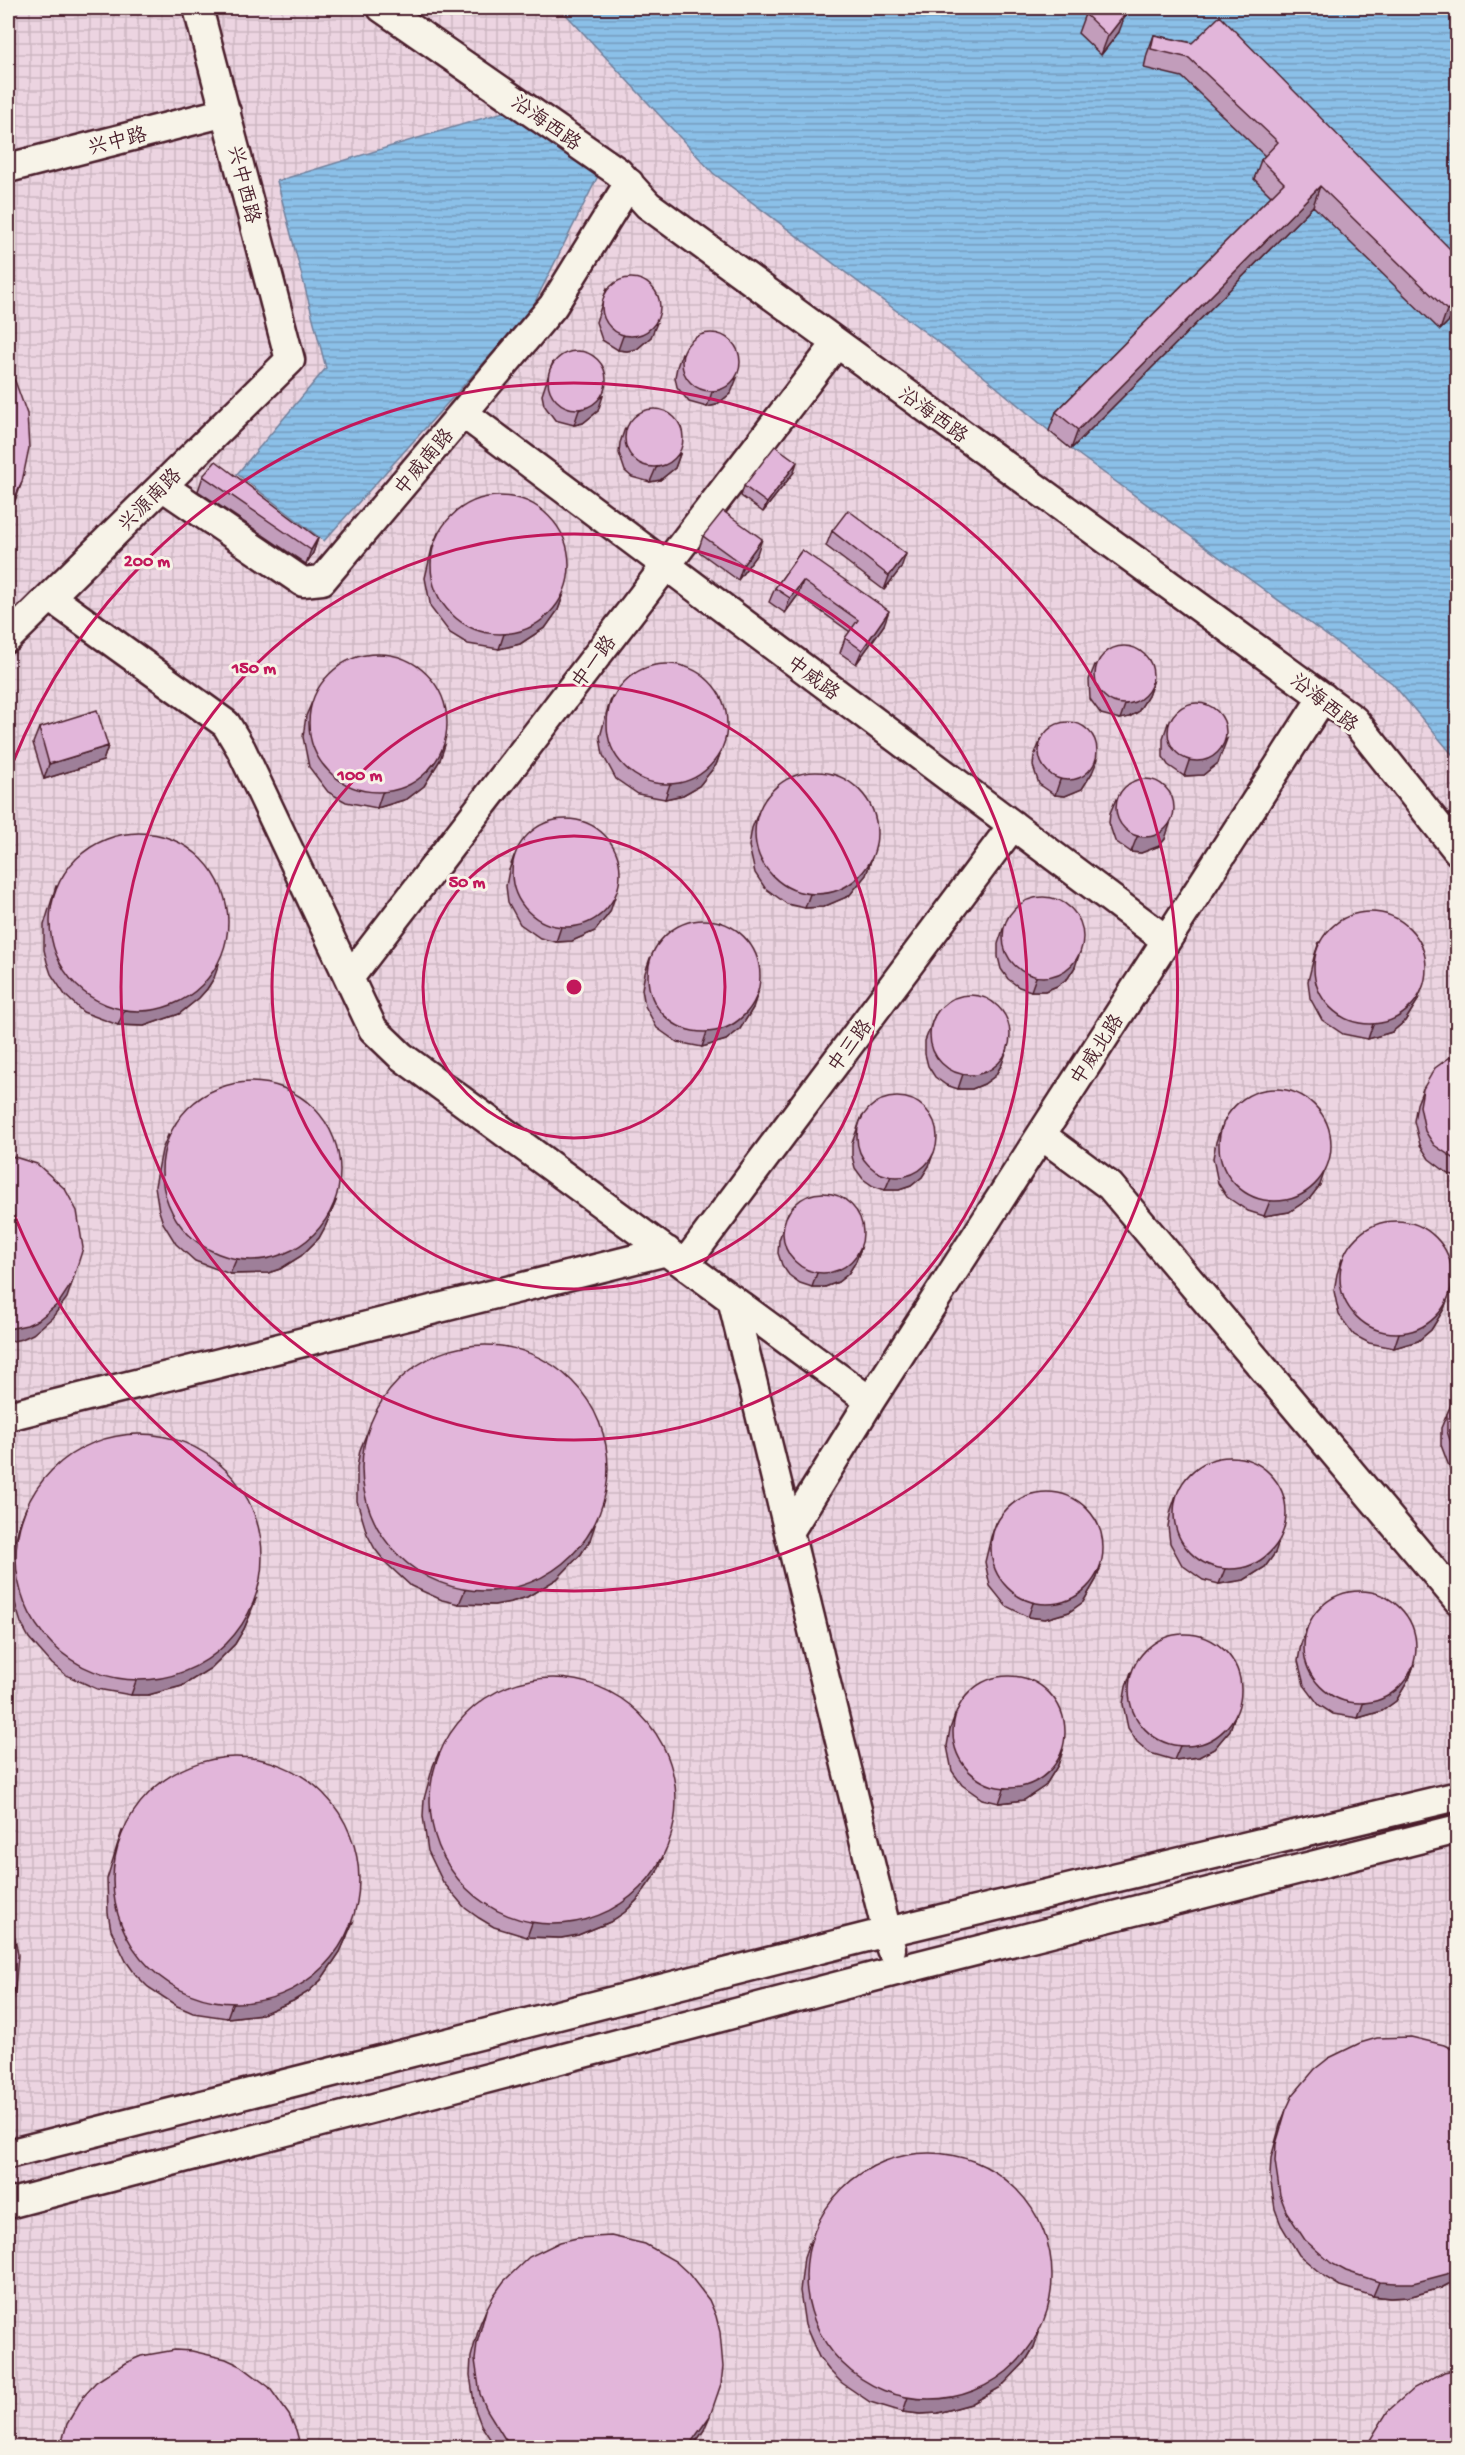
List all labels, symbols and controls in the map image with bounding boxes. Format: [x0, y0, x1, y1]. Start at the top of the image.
street label: 沿海西路 [506, 91, 586, 158]
street label: 兴中路 [85, 123, 151, 162]
street label: 兴中西路 [221, 143, 265, 227]
street label: 沿海西路 [893, 382, 973, 450]
street label: 中威南路 [390, 423, 461, 501]
street label: 兴源南路 [114, 463, 189, 538]
text: 200 m [124, 552, 170, 573]
street label: 中一路 [567, 630, 624, 694]
street label: 中威路 [781, 651, 845, 708]
text: 150 m [231, 659, 276, 680]
street label: 沿海西路 [1284, 669, 1363, 739]
text: 100 m [337, 766, 383, 787]
text: 50 m [449, 873, 486, 894]
centre of rings [564, 977, 584, 997]
street label: 中威北路 [1066, 1009, 1131, 1091]
street label: 中三路 [823, 1014, 880, 1078]

